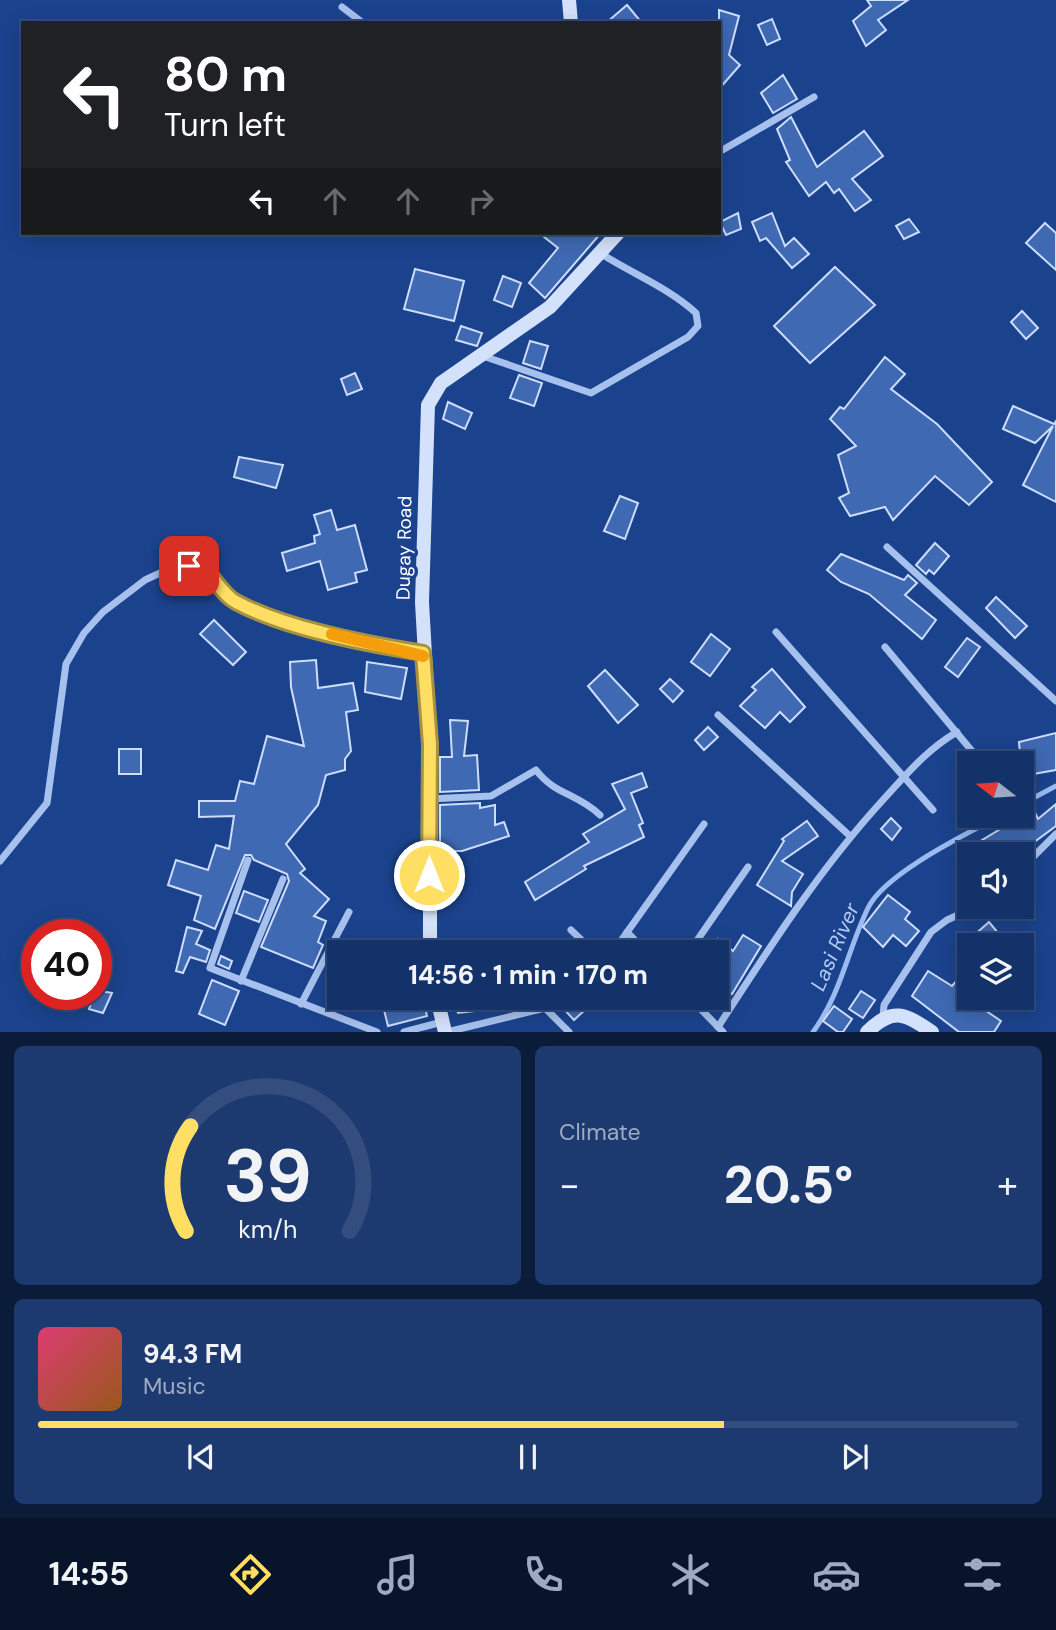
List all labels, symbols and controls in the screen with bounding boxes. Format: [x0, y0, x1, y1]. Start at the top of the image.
text: 80 m [164, 42, 287, 106]
icon: left [49, 49, 140, 140]
text: Turn left [164, 104, 286, 146]
icon: left [243, 182, 281, 220]
icon: ahead [316, 182, 354, 220]
icon: ahead [389, 182, 427, 220]
icon: right [462, 182, 500, 220]
street label: Dugay Road [391, 496, 417, 600]
pin [159, 536, 219, 596]
icon: arrive [170, 547, 208, 585]
north arrow [957, 751, 1034, 828]
map controls [957, 751, 1034, 1010]
position arrow [392, 838, 466, 912]
button: sound [957, 842, 1034, 919]
water label: Lasi River [804, 898, 866, 995]
speed limit sign: 40 [21, 919, 112, 1010]
button: layers [957, 933, 1034, 1010]
text: 14:56 · 1 min · 170 m [408, 958, 648, 992]
text: Climate [559, 1117, 641, 1147]
text: 39 [223, 1130, 312, 1225]
text: 20.5° [724, 1151, 853, 1219]
text: − [559, 1160, 580, 1210]
text: + [997, 1160, 1018, 1210]
text: km/h [238, 1213, 297, 1246]
text: 94.3 FM [143, 1337, 242, 1371]
text: Music [143, 1371, 206, 1401]
icon: previous [182, 1438, 220, 1476]
icon: pause [509, 1438, 547, 1476]
icon: next [836, 1438, 874, 1476]
icon: directions [226, 1550, 275, 1599]
icon: music [373, 1550, 422, 1599]
icon: phone [519, 1550, 568, 1599]
icon: climate [666, 1550, 715, 1599]
icon: car [812, 1550, 861, 1599]
icon: filters [958, 1550, 1007, 1599]
text: 14:55 [49, 1553, 129, 1595]

